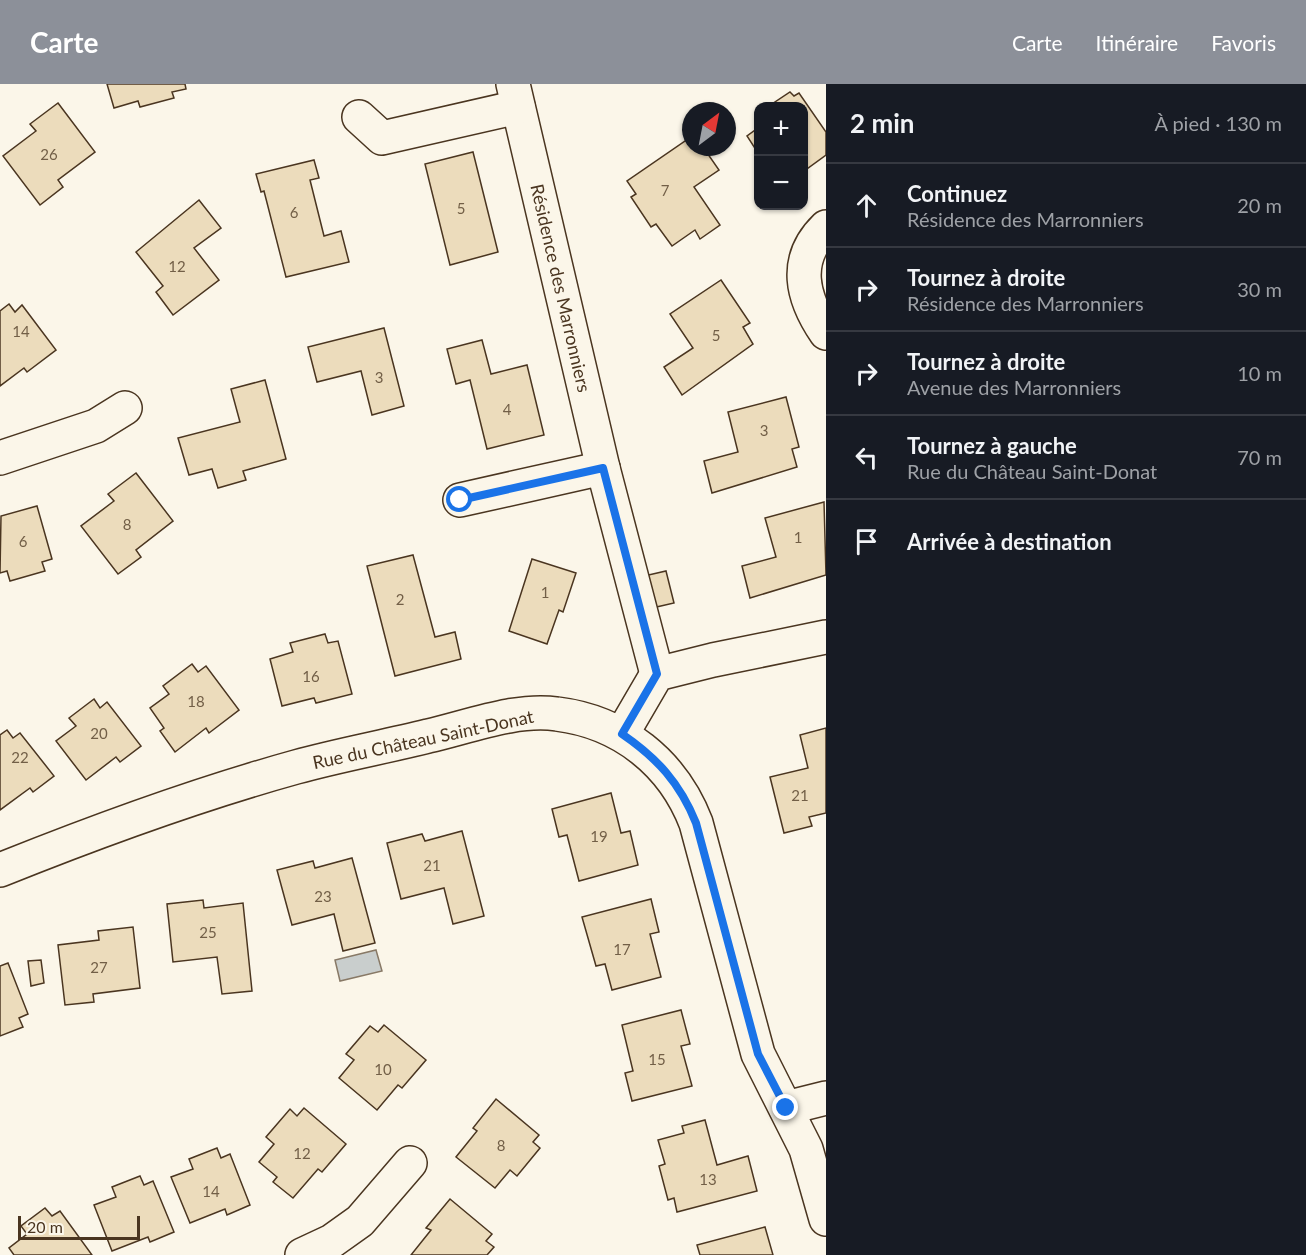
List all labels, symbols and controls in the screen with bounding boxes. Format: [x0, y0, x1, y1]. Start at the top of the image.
text: Carte [30, 25, 98, 59]
text: Carte [1012, 30, 1063, 55]
text: Itinéraire [1096, 30, 1178, 55]
text: Favoris [1211, 30, 1276, 55]
north arrow [682, 102, 736, 156]
map controls [754, 102, 808, 210]
button: + [754, 102, 808, 156]
text: 2 min [850, 107, 914, 139]
text: À pied · 130 m [1154, 111, 1282, 135]
house number: 26 [40, 145, 58, 163]
button: − [754, 156, 808, 210]
text: Continuez [907, 180, 1007, 207]
house number: 7 [661, 181, 670, 199]
street label: Résidence des Marronniers [526, 182, 596, 394]
icon: ahead [850, 189, 883, 222]
text: 20 m [1237, 193, 1282, 217]
house number: 5 [457, 199, 465, 217]
house number: 6 [290, 203, 299, 221]
text: Résidence des Marronniers [907, 207, 1144, 231]
house number: 12 [168, 257, 186, 275]
text: Tournez à droite [907, 264, 1065, 291]
icon: right [850, 273, 883, 306]
text: 30 m [1237, 277, 1282, 301]
text: Résidence des Marronniers [907, 291, 1144, 315]
house number: 14 [12, 322, 30, 340]
house number: 5 [712, 326, 720, 344]
text: Tournez à droite [907, 348, 1065, 375]
icon: right [850, 357, 883, 390]
text: 10 m [1237, 361, 1282, 385]
house number: 3 [375, 368, 383, 386]
text: Avenue des Marronniers [907, 375, 1121, 399]
house number: 4 [503, 400, 512, 418]
house number: 3 [760, 421, 768, 439]
text: Tournez à gauche [907, 432, 1077, 459]
icon: left [850, 441, 883, 474]
text: 70 m [1237, 445, 1282, 469]
text: Rue du Château Saint-Donat [907, 459, 1157, 483]
route start [446, 486, 472, 512]
house number: 8 [123, 515, 131, 533]
icon: arrive [850, 525, 883, 558]
house number: 1 [794, 528, 802, 546]
text: Arrivée à destination [907, 528, 1112, 555]
house number: 6 [19, 532, 28, 550]
house number: 1 [541, 583, 549, 601]
house number: 2 [396, 590, 404, 608]
house number: 16 [302, 667, 320, 685]
house number: 18 [187, 692, 205, 710]
street label: Rue du Château Saint-Donat [311, 705, 536, 773]
house number: 20 [90, 724, 108, 742]
house number: 22 [11, 748, 29, 766]
house number: 21 [791, 786, 809, 804]
house number: 19 [590, 827, 608, 845]
house number: 21 [423, 856, 441, 874]
house number: 23 [314, 887, 332, 905]
house number: 25 [199, 923, 217, 941]
house number: 17 [613, 940, 631, 958]
house number: 27 [90, 958, 108, 976]
house number: 15 [648, 1050, 666, 1068]
house number: 10 [374, 1060, 392, 1078]
route end [772, 1094, 798, 1120]
house number: 8 [497, 1136, 505, 1154]
house number: 12 [293, 1144, 311, 1162]
house number: 13 [699, 1170, 717, 1188]
house number: 14 [202, 1182, 220, 1200]
scale bar [18, 1213, 140, 1240]
text: 20 m [27, 1217, 63, 1236]

